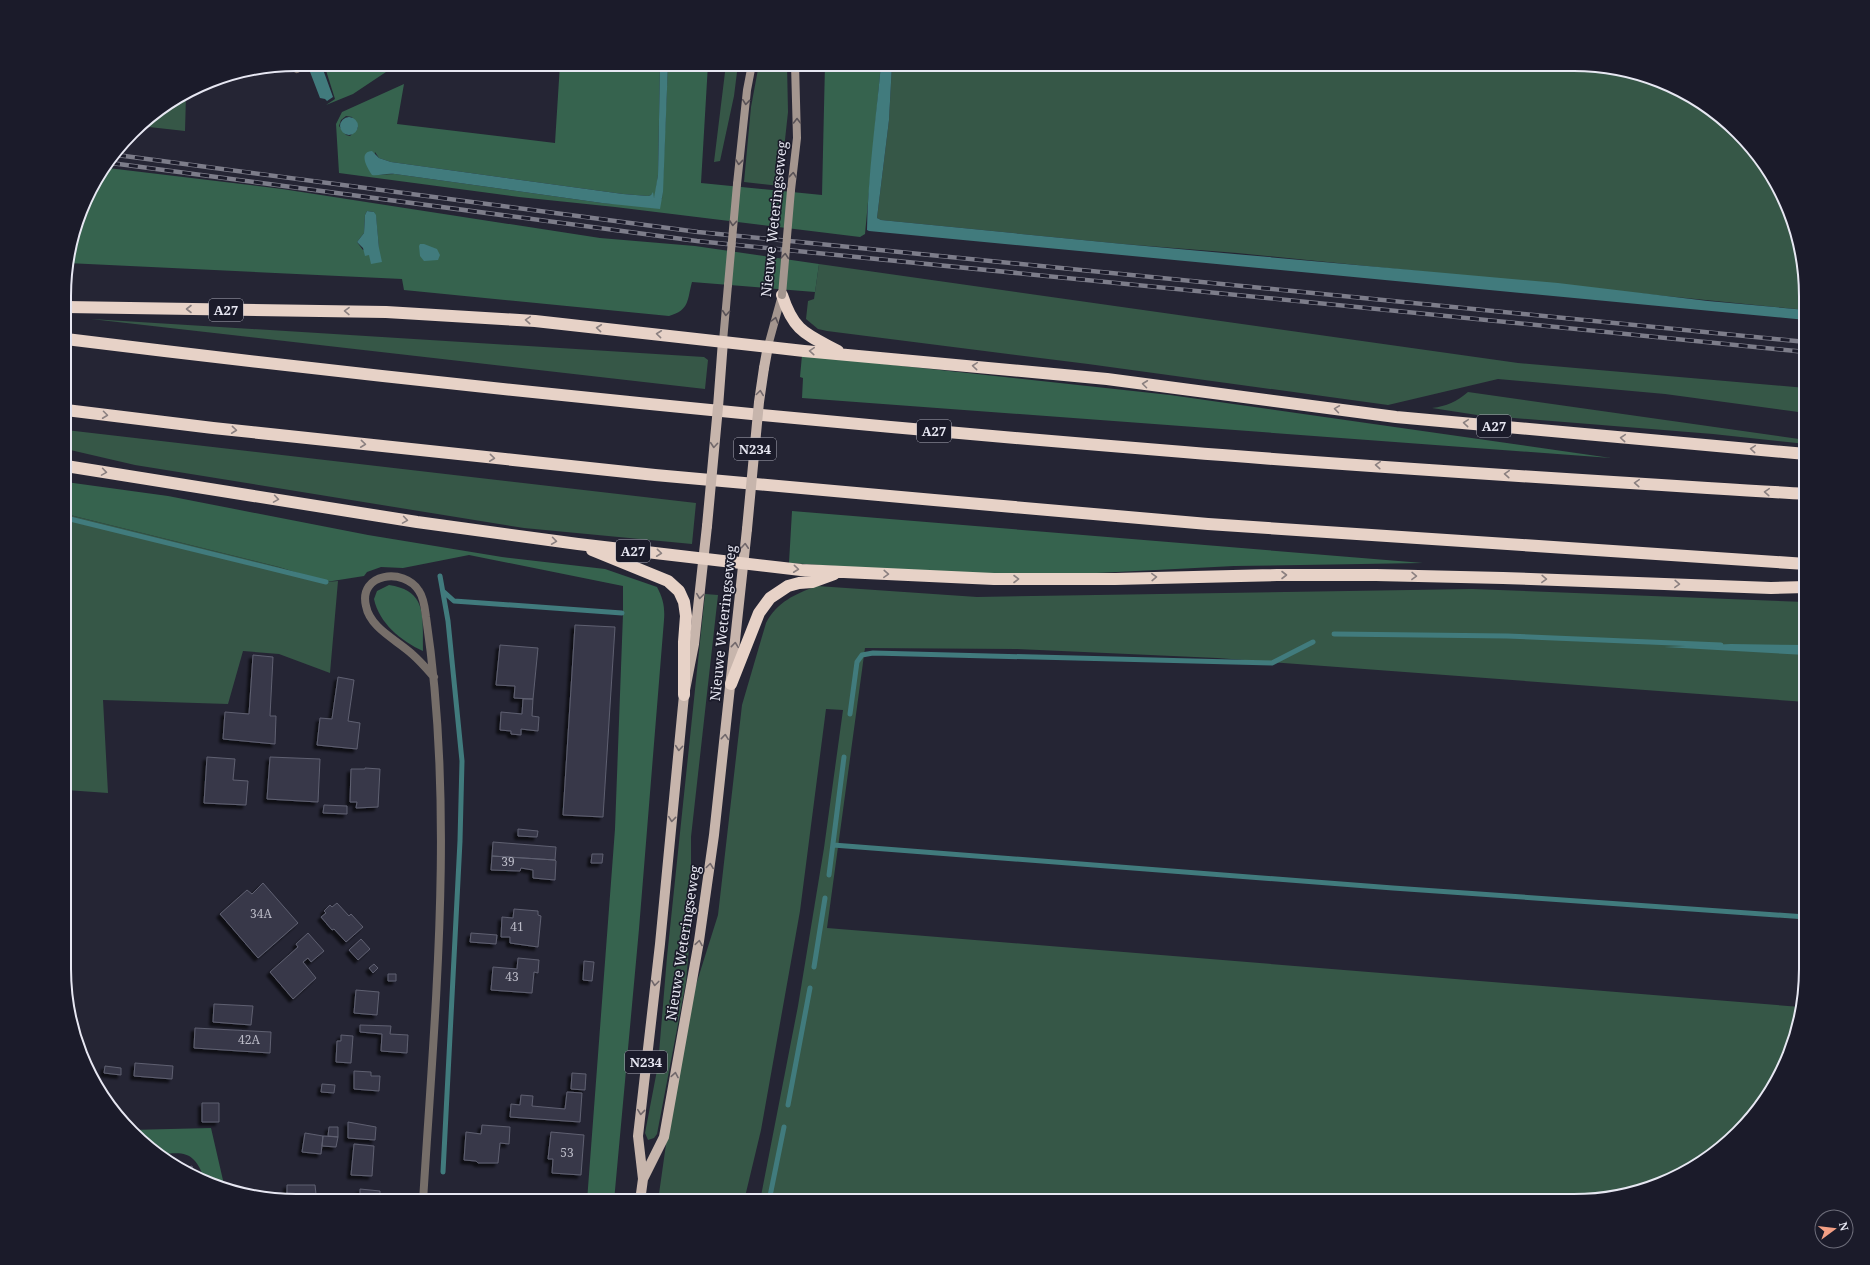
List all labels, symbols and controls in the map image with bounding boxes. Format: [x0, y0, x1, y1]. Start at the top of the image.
one-way arrow [742, 99, 751, 105]
one-way arrow [793, 118, 801, 124]
street label: Nieuwe Weteringseweg [756, 139, 791, 298]
one-way arrow [735, 159, 744, 165]
one-way arrow [788, 172, 797, 178]
one-way arrow [729, 220, 738, 226]
one-way arrow [781, 253, 790, 259]
road number: A27 [209, 299, 243, 321]
one-way arrow [186, 305, 192, 313]
one-way arrow [344, 307, 350, 315]
one-way arrow [721, 310, 730, 316]
one-way arrow [525, 316, 531, 325]
one-way arrow [770, 317, 779, 324]
one-way arrow [596, 324, 603, 333]
one-way arrow [656, 329, 662, 338]
one-way arrow [809, 347, 815, 356]
one-way arrow [972, 362, 978, 371]
one-way arrow [1142, 379, 1148, 388]
one-way arrow [755, 390, 764, 396]
one-way arrow [1334, 405, 1340, 414]
one-way arrow [102, 410, 108, 419]
road number: A27 [1477, 415, 1511, 437]
one-way arrow [1463, 419, 1469, 428]
road number: A27 [917, 420, 951, 442]
one-way arrow [231, 426, 237, 435]
one-way arrow [1620, 433, 1626, 442]
road number: N234 [734, 438, 776, 460]
one-way arrow [360, 439, 366, 448]
one-way arrow [710, 442, 719, 449]
one-way arrow [1750, 445, 1756, 454]
one-way arrow [489, 453, 495, 462]
one-way arrow [1374, 461, 1381, 470]
one-way arrow [101, 467, 108, 476]
one-way arrow [1504, 470, 1510, 479]
one-way arrow [1634, 479, 1640, 488]
one-way arrow [1764, 487, 1770, 496]
one-way arrow [273, 495, 279, 503]
one-way arrow [402, 515, 408, 524]
one-way arrow [551, 536, 557, 545]
road number: A27 [616, 540, 650, 562]
street label: Nieuwe Weteringseweg [705, 543, 740, 702]
one-way arrow [741, 543, 750, 549]
one-way arrow [656, 549, 662, 558]
one-way arrow [793, 564, 799, 573]
one-way arrow [883, 570, 889, 579]
one-way arrow [1281, 571, 1287, 579]
one-way arrow [1411, 572, 1417, 580]
one-way arrow [1151, 573, 1157, 582]
one-way arrow [1013, 575, 1019, 583]
one-way arrow [1541, 575, 1547, 583]
one-way arrow [1674, 580, 1680, 588]
one-way arrow [695, 593, 704, 599]
one-way arrow [730, 642, 739, 648]
one-way arrow [720, 734, 729, 740]
one-way arrow [675, 745, 684, 751]
one-way arrow [668, 816, 677, 822]
house number: 39 [501, 853, 515, 870]
street label: Nieuwe Weteringseweg [661, 863, 704, 1022]
one-way arrow [705, 863, 714, 869]
house number: 34A [250, 905, 272, 922]
house number: 41 [510, 918, 524, 935]
one-way arrow [694, 940, 703, 946]
house number: 43 [505, 968, 519, 985]
one-way arrow [651, 980, 660, 986]
house number: 42A [238, 1031, 260, 1048]
road number: N234 [625, 1051, 667, 1073]
one-way arrow [670, 1072, 679, 1078]
one-way arrow [636, 1109, 645, 1115]
house number: 53 [560, 1144, 574, 1161]
north arrow [1814, 1209, 1854, 1249]
text: N [1836, 1220, 1853, 1233]

